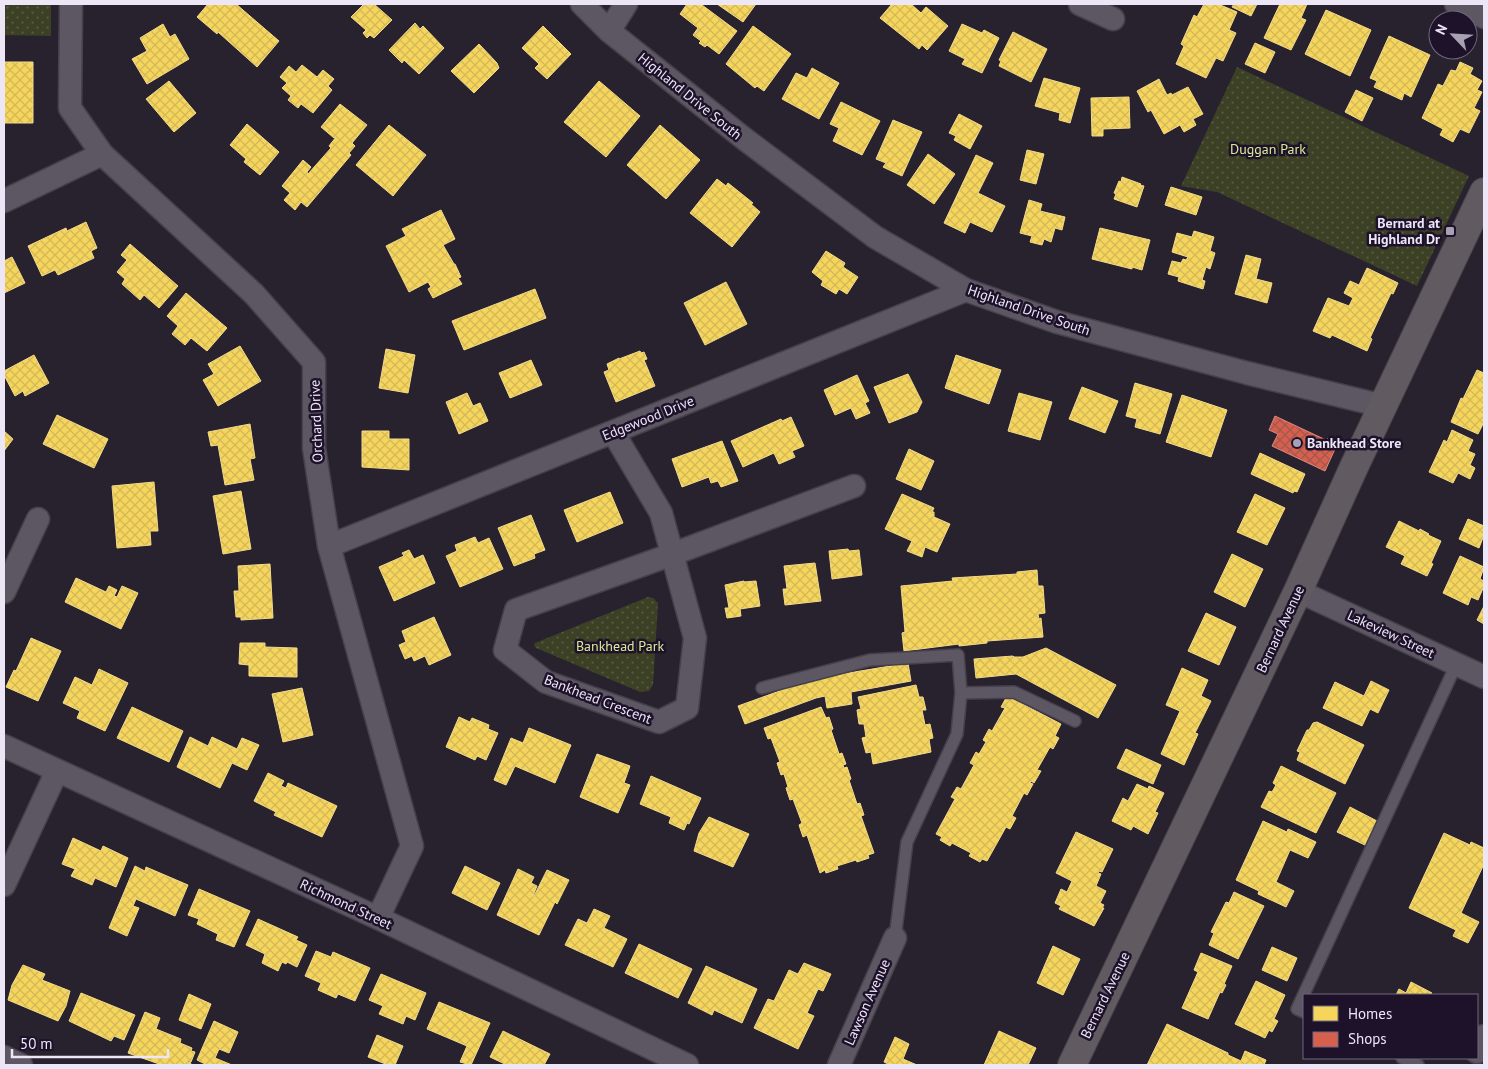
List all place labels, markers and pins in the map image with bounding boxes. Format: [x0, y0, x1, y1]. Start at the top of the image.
place label: Bernard at Highland Dr [1368, 214, 1440, 248]
marker: Bernard at Highland Dr [1444, 225, 1456, 237]
place label: Bankhead Store [1307, 434, 1401, 452]
marker: Bankhead Store [1291, 437, 1303, 449]

